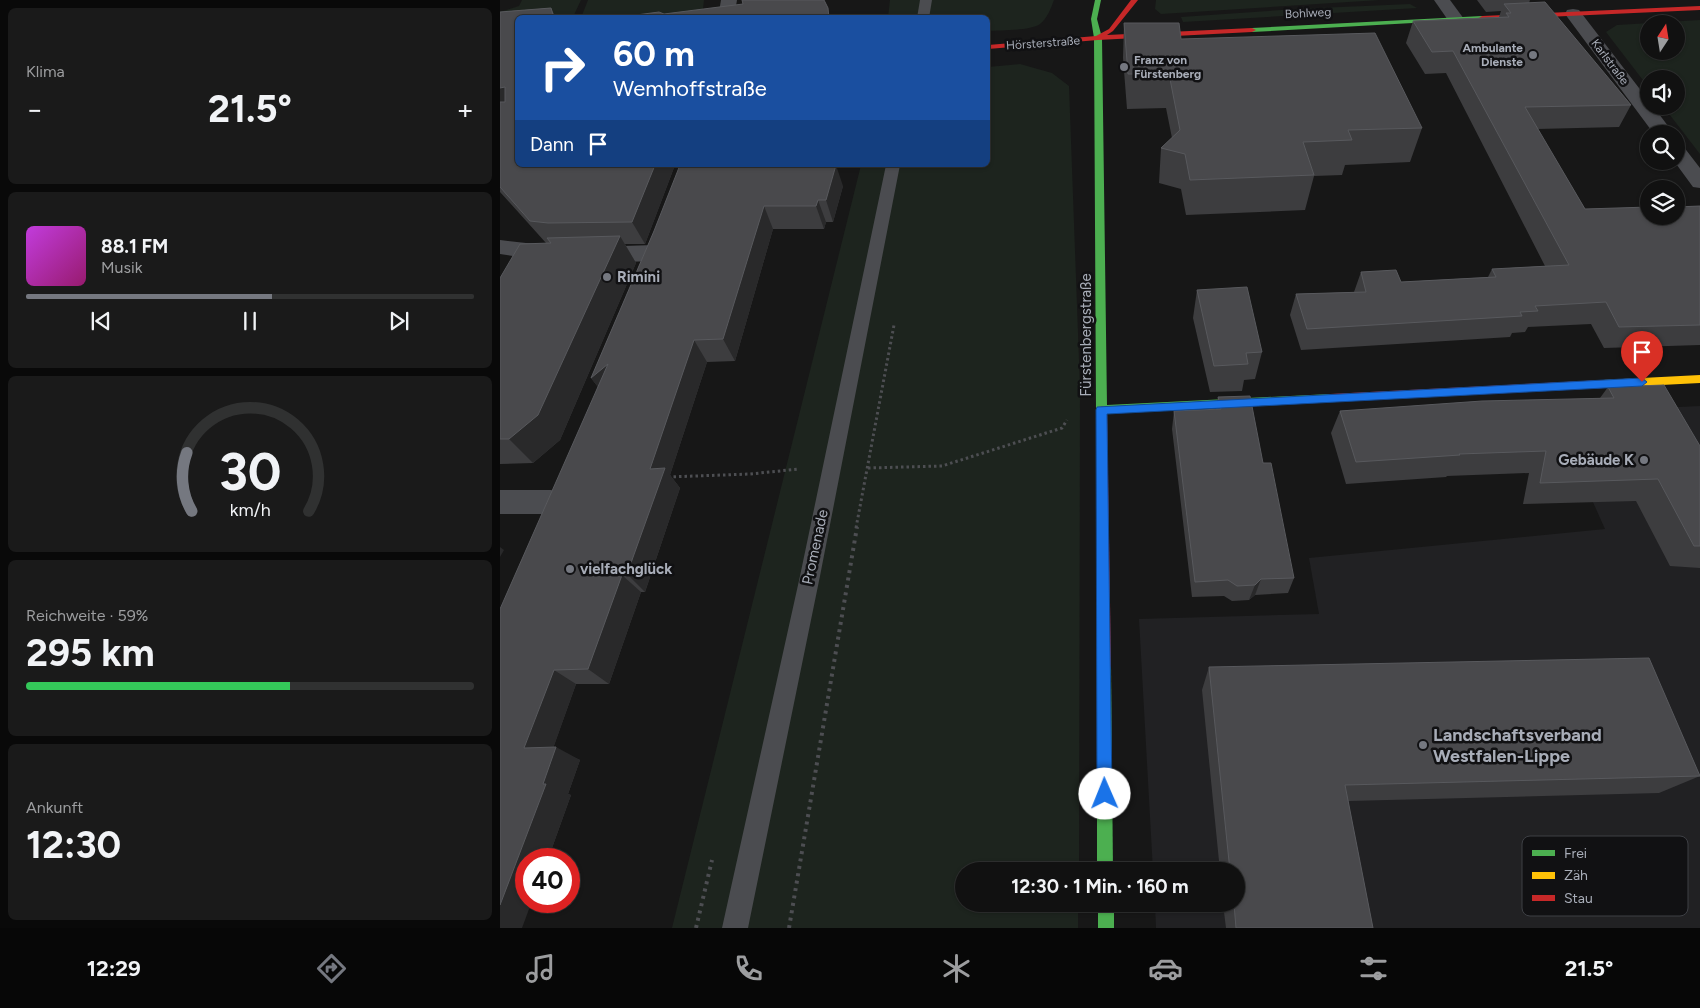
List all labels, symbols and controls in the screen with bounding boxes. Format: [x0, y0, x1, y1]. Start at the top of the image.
street label: Bohlweg [1284, 5, 1332, 21]
north arrow [1640, 15, 1685, 60]
map controls [1640, 15, 1685, 225]
text: 60 m [613, 33, 695, 75]
street label: Hörsterstraße [1005, 33, 1081, 53]
icon: right [530, 35, 595, 100]
street label: Karlstraße [1588, 36, 1632, 88]
place label: Ambulante Dienste [1462, 41, 1523, 69]
marker: Ambulante Dienste [1527, 49, 1539, 61]
place label: Franz von Fürstenberg [1134, 53, 1201, 81]
marker: Franz von Fürstenberg [1118, 61, 1130, 73]
text: Klima [26, 62, 65, 81]
button: sound [1640, 70, 1685, 115]
text: Wemhoffstraße [613, 75, 767, 102]
text: 21.5° [208, 86, 292, 132]
text: − [26, 92, 43, 126]
text: + [457, 92, 474, 126]
button: search [1640, 125, 1685, 170]
icon: arrive [584, 130, 612, 158]
text: Dann [530, 133, 574, 156]
button: layers [1640, 180, 1685, 225]
text: 88.1 FM [101, 235, 168, 258]
text: Musik [101, 258, 142, 277]
place label: Rimini [617, 268, 660, 286]
marker: Rimini [601, 271, 613, 283]
street label: Fürstenbergstraße [1077, 273, 1095, 397]
icon: previous [87, 307, 115, 335]
icon: pause [236, 307, 264, 335]
icon: next [385, 307, 413, 335]
pin [1621, 331, 1663, 382]
icon: arrive [1628, 338, 1656, 366]
text: 30 [219, 441, 281, 503]
place label: Gebäude K [1558, 451, 1634, 469]
marker: Gebäude K [1638, 454, 1650, 466]
text: km/h [230, 499, 270, 520]
street label: Promenade [798, 508, 832, 586]
place label: vielfachglück [580, 560, 672, 578]
marker: vielfachglück [564, 563, 576, 575]
text: Reichweite · 59% [26, 606, 148, 625]
text: 295 km [26, 630, 155, 676]
place label: Landschaftsverband Westfalen-Lippe [1433, 724, 1602, 767]
marker: Landschaftsverband Westfalen-Lippe [1417, 739, 1429, 751]
position arrow [1078, 767, 1130, 819]
text: Ankunft [26, 798, 83, 817]
text: 12:30 [26, 822, 121, 868]
legend [1522, 836, 1688, 916]
text: Frei [1564, 845, 1587, 862]
speed limit sign: 40 [515, 848, 580, 913]
text: Zäh [1564, 867, 1588, 884]
text: 12:30 · 1 Min. · 160 m [1011, 875, 1189, 898]
text: Stau [1564, 890, 1593, 907]
icon: directions [314, 951, 349, 986]
icon: music [523, 951, 558, 986]
icon: phone [731, 951, 766, 986]
icon: climate [939, 951, 974, 986]
icon: car [1148, 951, 1183, 986]
icon: filters [1356, 951, 1391, 986]
text: 12:29 [87, 955, 141, 982]
text: 21.5° [1565, 955, 1613, 982]

